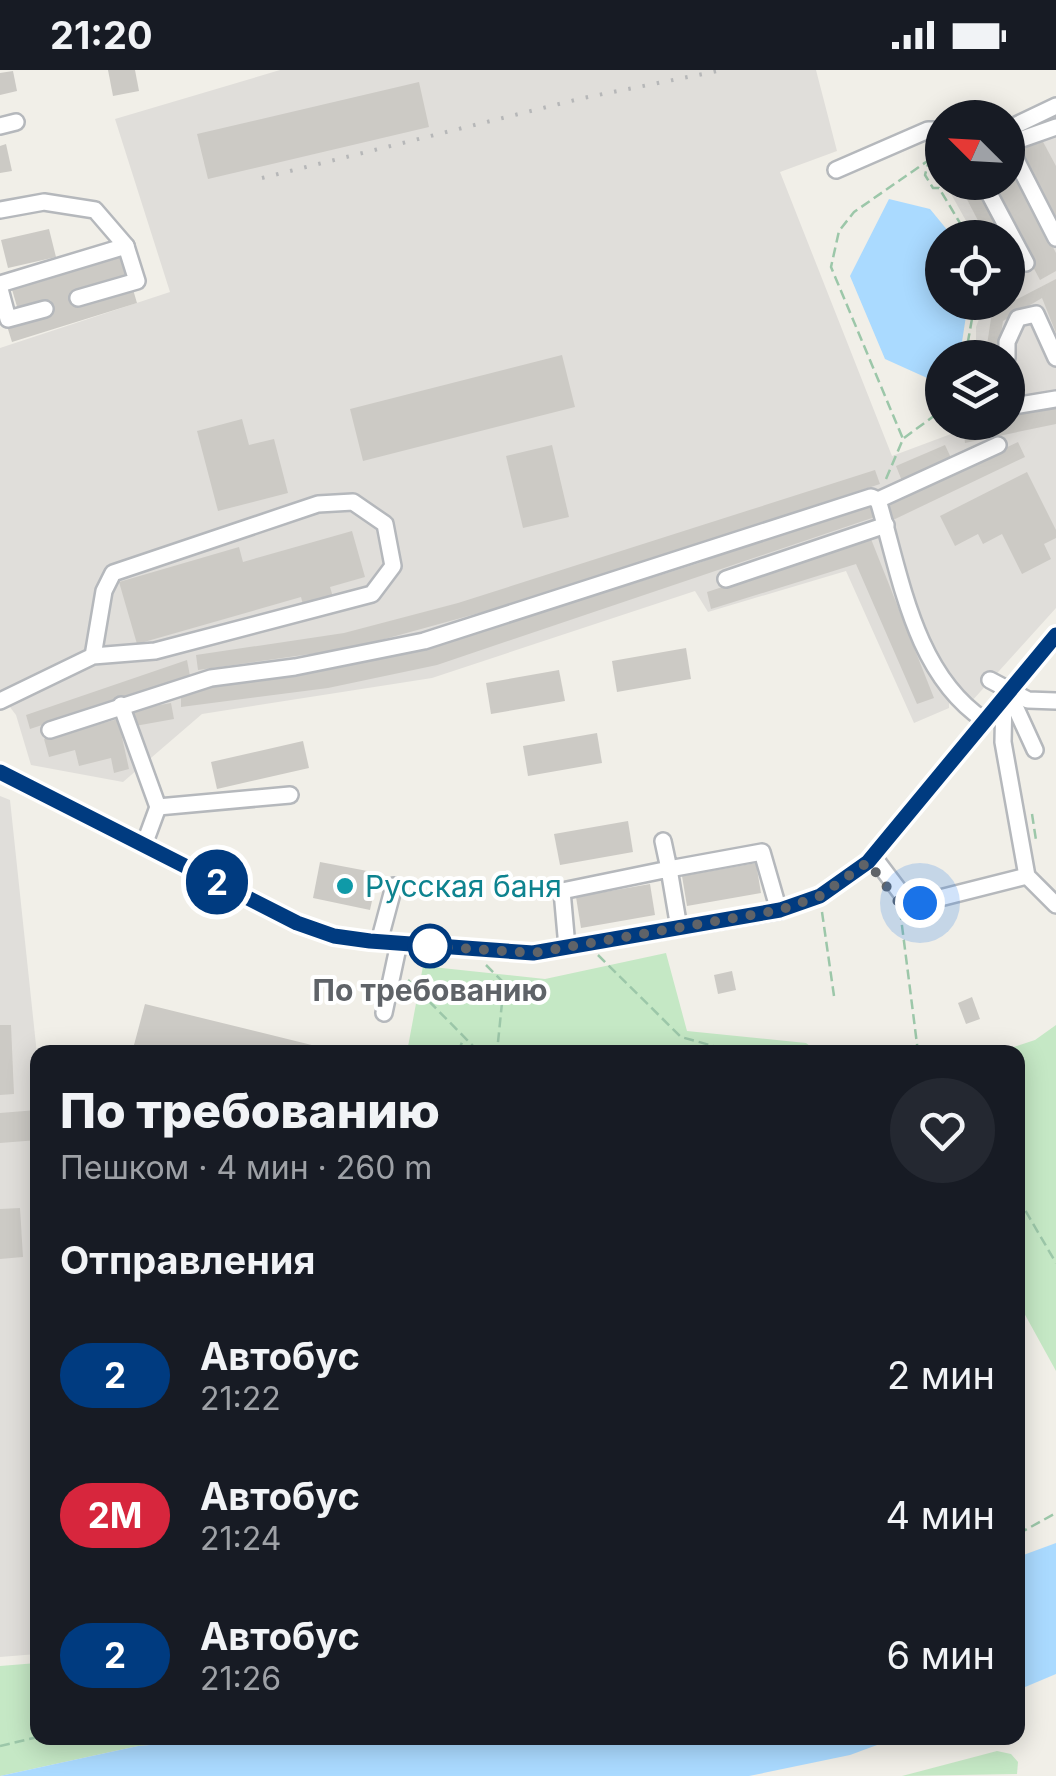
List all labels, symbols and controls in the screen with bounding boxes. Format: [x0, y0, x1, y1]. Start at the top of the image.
text: 21:20 [50, 12, 153, 58]
north arrow [925, 100, 1025, 200]
map controls [925, 100, 1025, 440]
button: locate [925, 220, 1025, 320]
button: layers [925, 340, 1025, 440]
line badge: 2 [184, 850, 250, 914]
text: 2 [206, 861, 228, 903]
place label: Русская баня [365, 868, 562, 904]
marker: Русская баня [334, 875, 356, 897]
your location [895, 878, 945, 928]
marker: По требованию [409, 925, 451, 967]
place label: По требованию [312, 972, 548, 1008]
button: heart [890, 1078, 995, 1183]
text: По требованию [60, 1081, 440, 1140]
text: Пешком · 4 мин · 260 m [60, 1148, 432, 1187]
text: Отправления [60, 1237, 315, 1283]
text: Автобус [200, 1333, 360, 1379]
text: 2 мин [887, 1352, 995, 1398]
text: 2 [104, 1354, 126, 1396]
text: 21:22 [200, 1379, 281, 1418]
text: Автобус [200, 1473, 360, 1519]
text: 4 мин [886, 1492, 995, 1538]
text: 2М [88, 1494, 142, 1536]
text: 21:24 [200, 1519, 281, 1558]
text: Автобус [200, 1613, 360, 1659]
text: 6 мин [887, 1632, 995, 1678]
text: 2 [104, 1634, 126, 1676]
text: 21:26 [200, 1659, 281, 1698]

